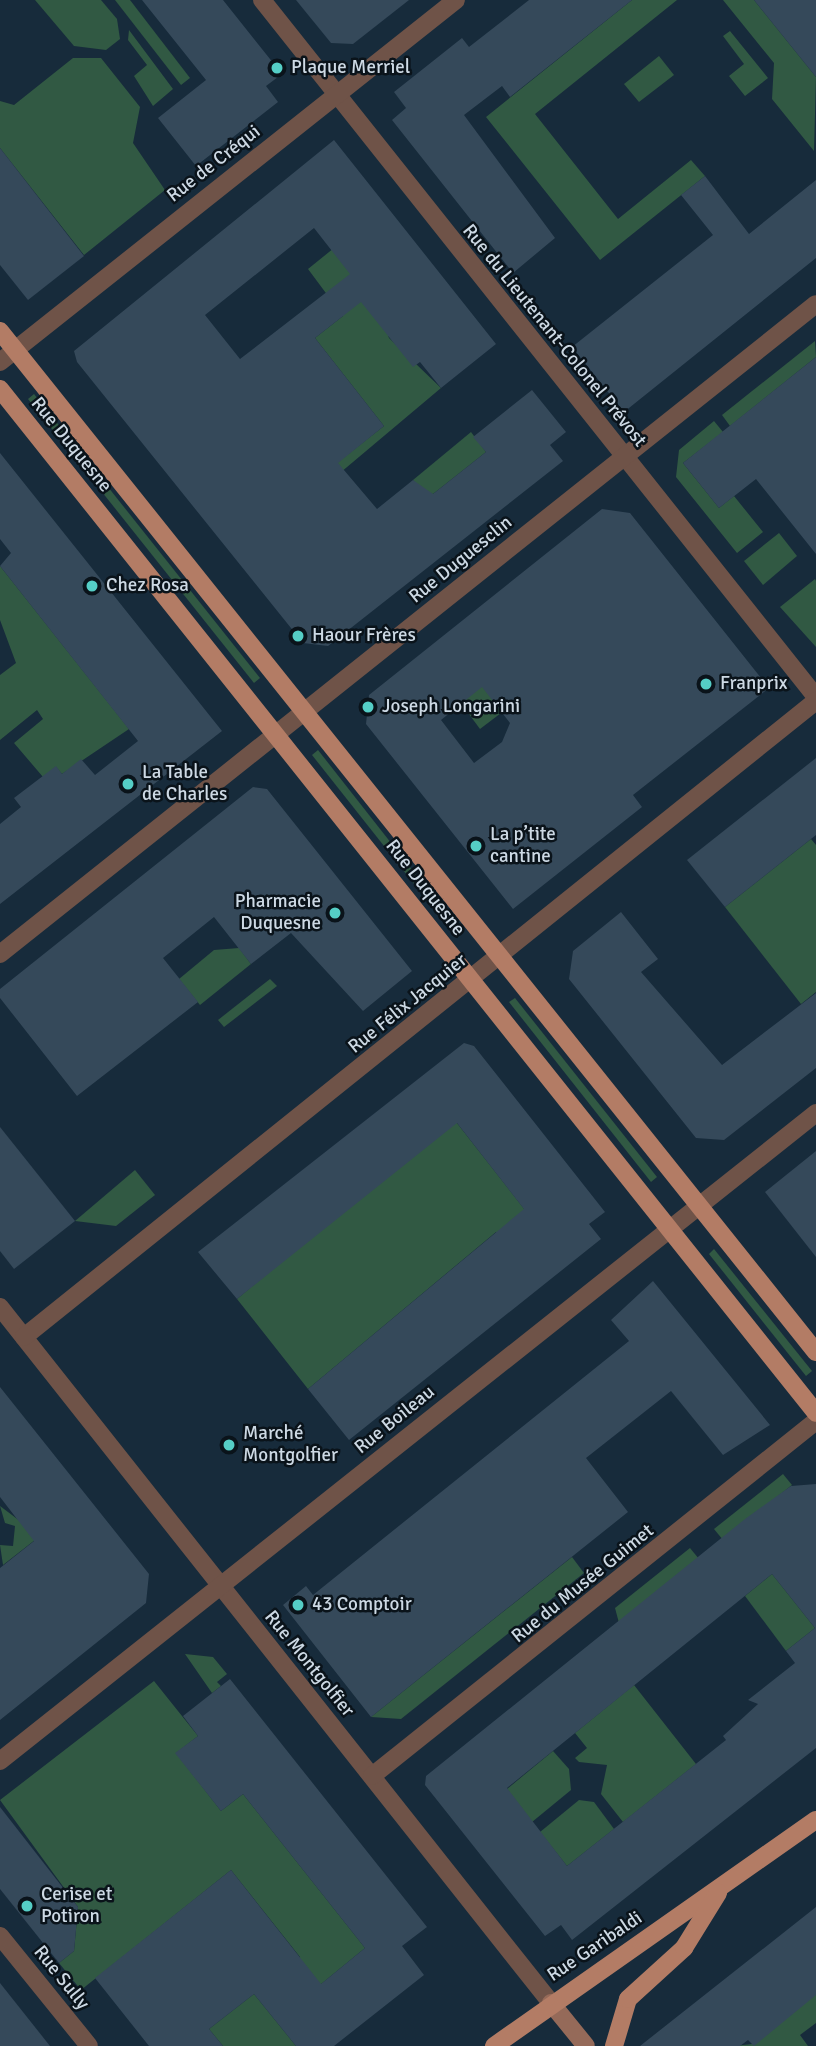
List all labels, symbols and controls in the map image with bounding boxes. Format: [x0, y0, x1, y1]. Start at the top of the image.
place label: Plaque Merriel [291, 57, 410, 79]
marker: Plaque Merriel [269, 60, 285, 76]
street label: Rue de Créqui [163, 121, 265, 207]
street label: Rue du Lieutenant-Colonel Prévost [457, 220, 651, 452]
street label: Rue Duquesne [26, 393, 116, 497]
street label: Rue Duguesclin [405, 512, 517, 608]
place label: Chez Rosa [106, 575, 189, 597]
marker: Chez Rosa [84, 578, 100, 594]
place label: Haour Frères [312, 625, 416, 647]
marker: Haour Frères [290, 628, 306, 644]
place label: Franprix [720, 673, 787, 695]
marker: Franprix [698, 676, 714, 692]
place label: Joseph Longarini [382, 696, 520, 718]
marker: Joseph Longarini [360, 699, 376, 715]
place label: La Table de Charles [142, 762, 227, 806]
marker: La Table de Charles [120, 776, 136, 792]
place label: La p’tite cantine [490, 824, 556, 868]
street label: Rue Duquesne [380, 835, 470, 941]
marker: La p’tite cantine [468, 838, 484, 854]
place label: Pharmacie Duquesne [235, 891, 321, 935]
marker: Pharmacie Duquesne [327, 905, 343, 921]
street label: Rue Félix Jacquier [344, 949, 472, 1059]
street label: Rue Boileau [350, 1381, 440, 1459]
place label: Marché Montgolfier [243, 1423, 338, 1467]
marker: Marché Montgolfier [221, 1437, 237, 1453]
street label: Rue du Musée Guimet [507, 1520, 659, 1648]
place label: 43 Comptoir [312, 1594, 412, 1616]
marker: 43 Comptoir [290, 1597, 306, 1613]
street label: Rue Montgolfier [259, 1606, 359, 1722]
place label: Cerise et Potiron [41, 1884, 112, 1928]
marker: Cerise et Potiron [19, 1898, 35, 1914]
street label: Rue Garibaldi [543, 1907, 647, 1987]
street label: Rue Sully [28, 1941, 94, 2015]

